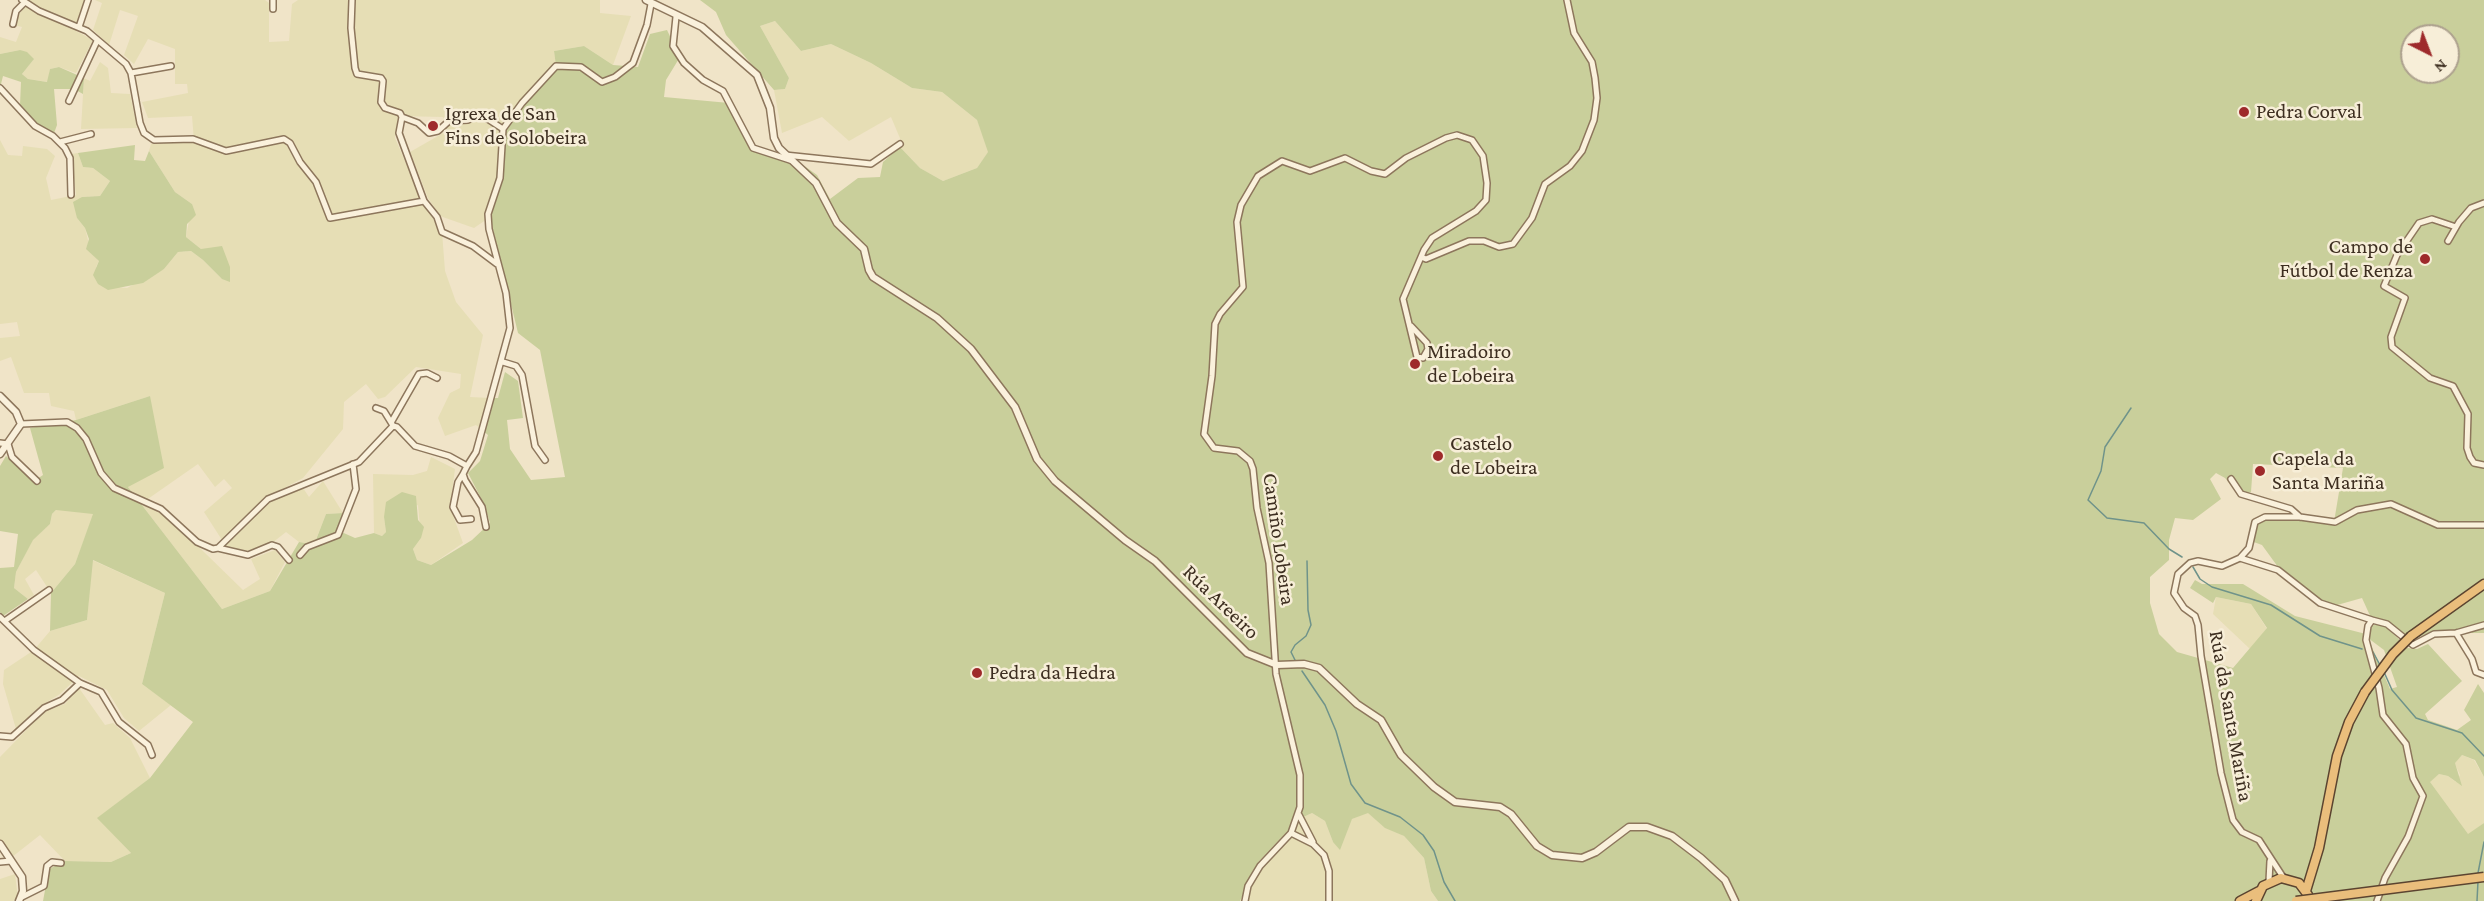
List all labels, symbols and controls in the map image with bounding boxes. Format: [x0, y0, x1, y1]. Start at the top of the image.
north arrow [2400, 24, 2460, 84]
text: N [2431, 56, 2451, 76]
place label: Pedra Corval [2256, 99, 2362, 125]
place label: Igrexa de San Fins de Solobeira [445, 101, 587, 151]
marker: Pedra Corval [2237, 105, 2251, 119]
marker: Igrexa de San Fins de Solobeira [426, 119, 440, 133]
place label: Campo de Fútbol de Renza [2279, 234, 2413, 284]
marker: Campo de Fútbol de Renza [2418, 252, 2432, 266]
place label: Miradoiro de Lobeira [1427, 339, 1514, 389]
marker: Miradoiro de Lobeira [1408, 357, 1422, 371]
place label: Castelo de Lobeira [1450, 431, 1537, 481]
place label: Capela da Santa Mariña [2272, 446, 2384, 496]
marker: Castelo de Lobeira [1431, 449, 1445, 463]
marker: Capela da Santa Mariña [2253, 464, 2267, 478]
street label: Camiño Lobeira [1257, 471, 1301, 607]
street label: Rúa Areeiro [1178, 559, 1264, 645]
street label: Rúa da Santa Mariña [2204, 628, 2258, 804]
place label: Pedra da Hedra [989, 660, 1116, 686]
marker: Pedra da Hedra [970, 666, 984, 680]

